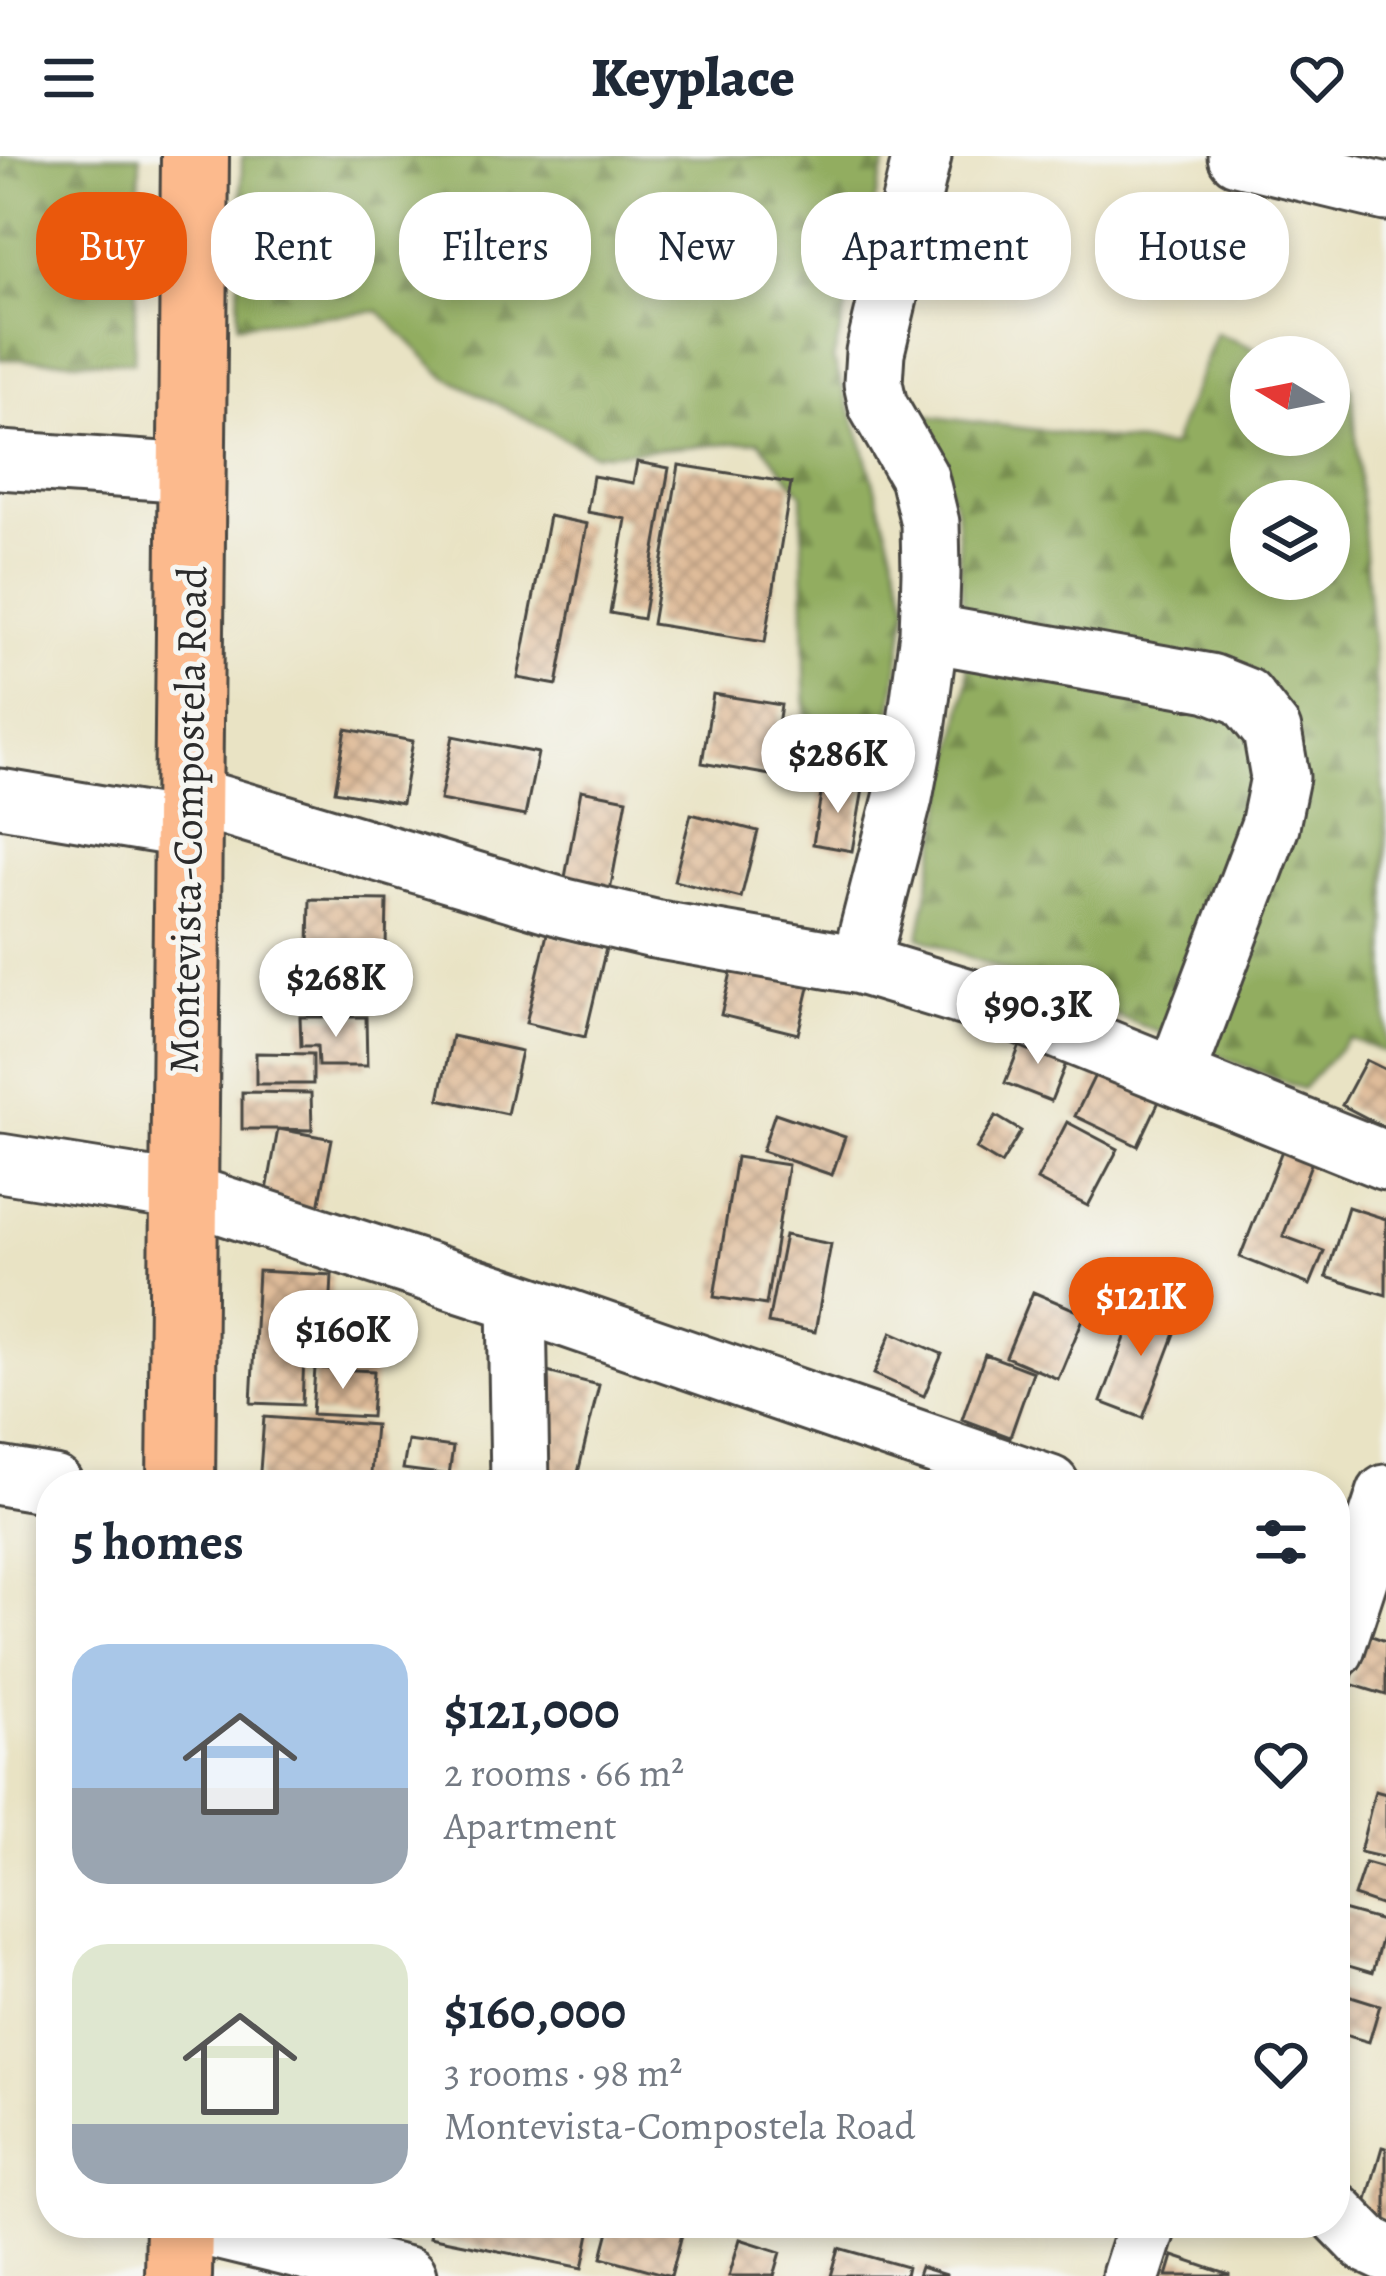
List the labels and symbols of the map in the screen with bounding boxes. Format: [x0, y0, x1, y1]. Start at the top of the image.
north arrow [1230, 336, 1350, 456]
street label: Montevista-Compostela Road [155, 565, 220, 1074]
pin: $286K [754, 714, 922, 816]
pin: $268K [252, 938, 420, 1040]
pin: $90.3K [940, 965, 1136, 1067]
pin: $121K [1057, 1257, 1225, 1359]
pin: $160K [259, 1290, 427, 1392]

